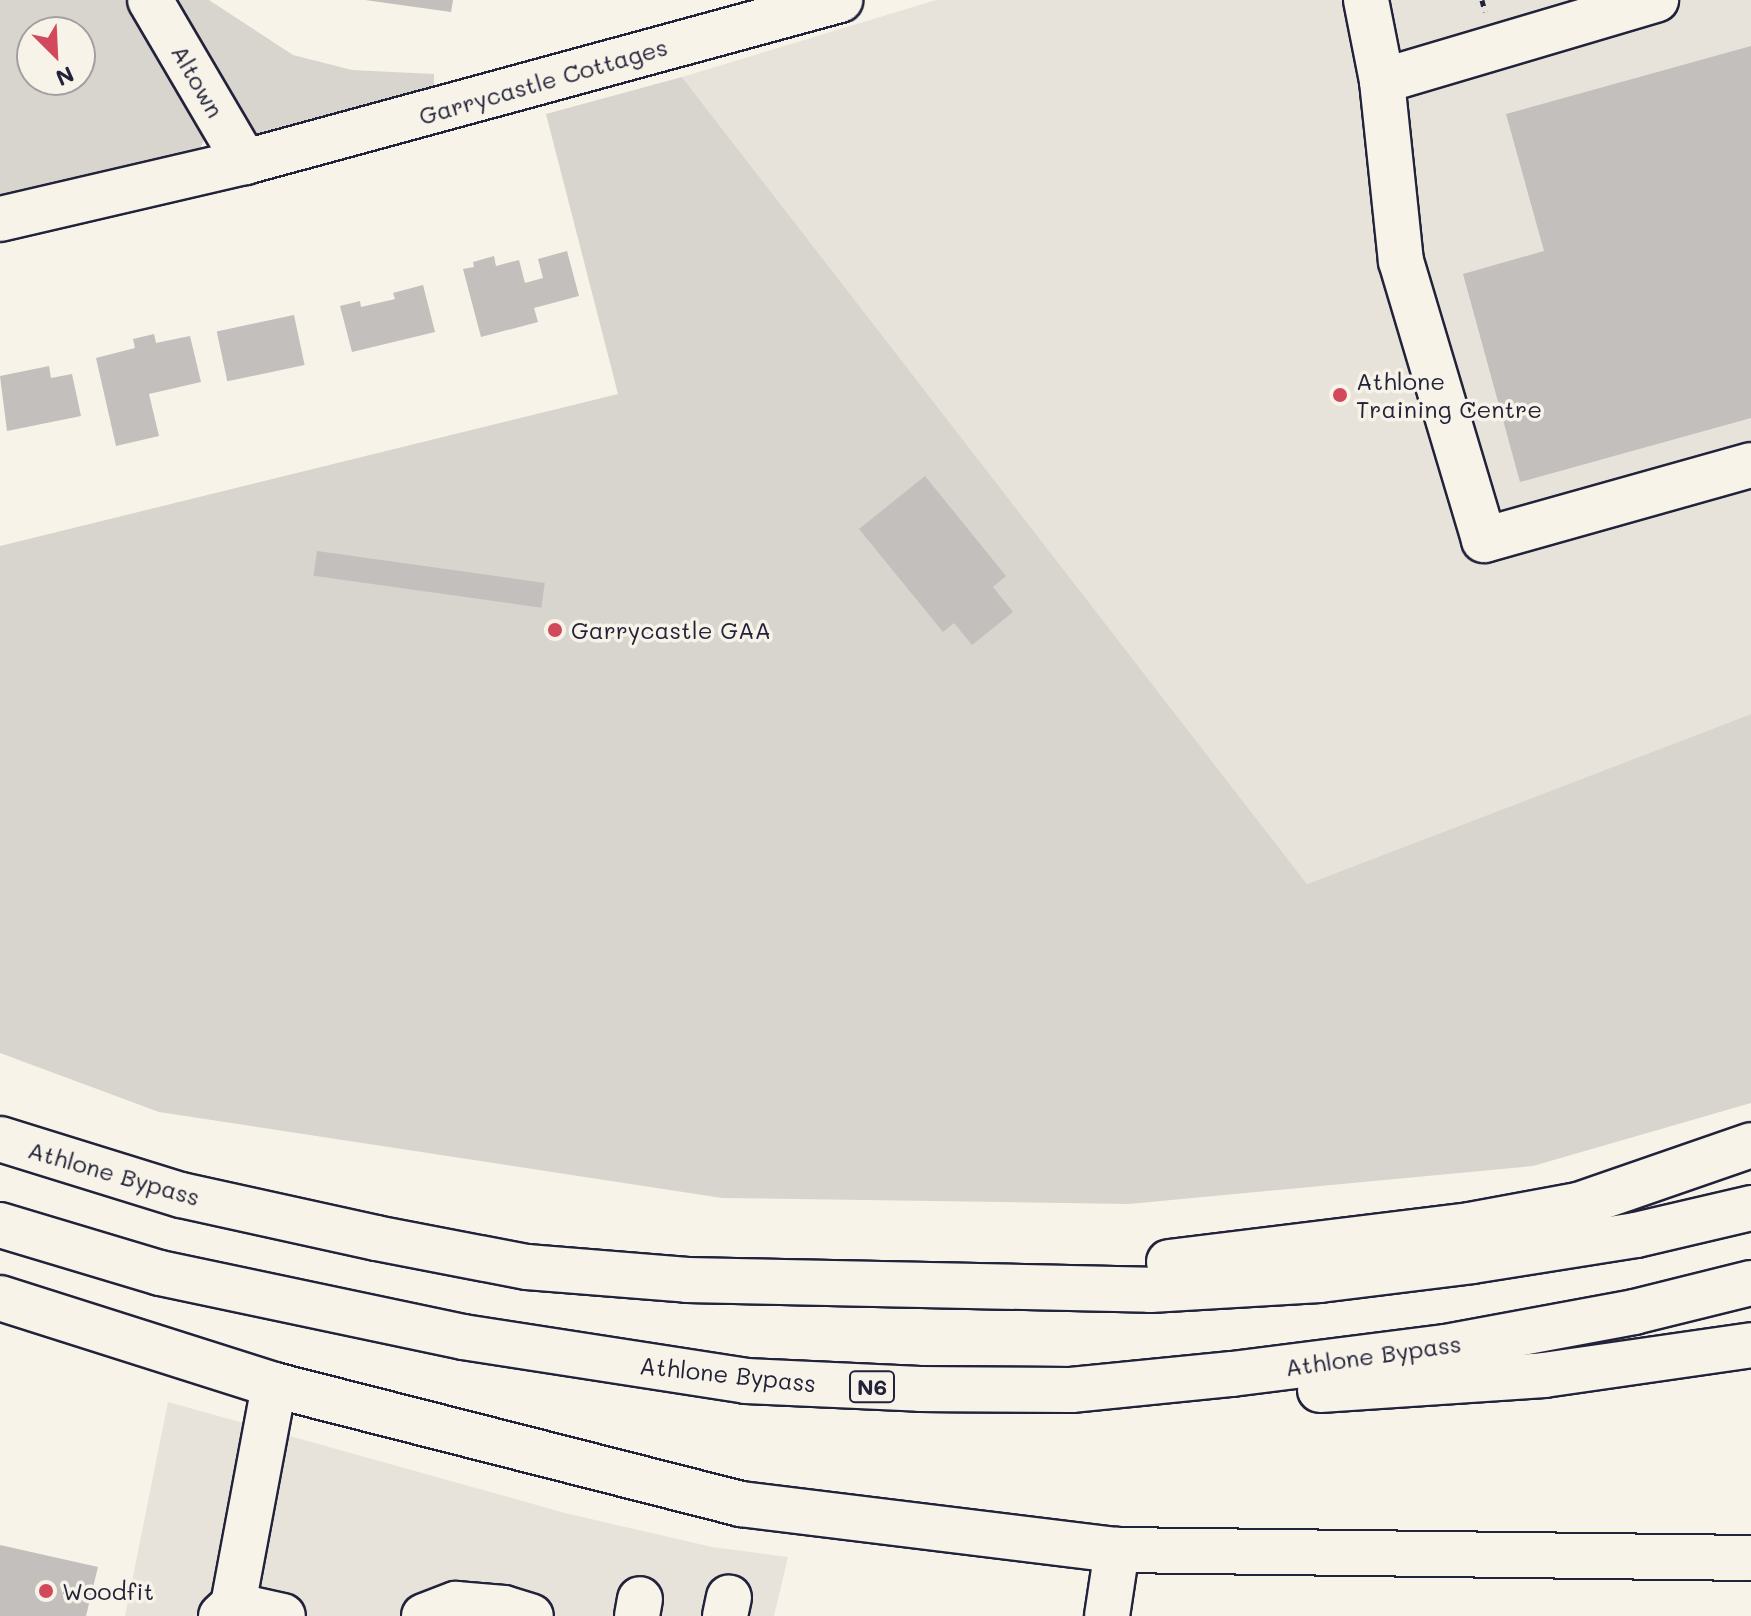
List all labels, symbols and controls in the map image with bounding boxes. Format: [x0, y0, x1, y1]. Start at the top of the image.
north arrow [16, 16, 96, 96]
street label: Garrycastle Cottages [415, 32, 671, 130]
street label: Altown [166, 39, 230, 123]
text: N [52, 60, 79, 93]
place label: Athlone Training Centre [1356, 367, 1542, 423]
marker: Athlone Training Centre [1331, 386, 1349, 404]
place label: Garrycastle GAA [571, 616, 771, 644]
marker: Garrycastle GAA [546, 621, 564, 639]
street label: Athlone Bypass [25, 1135, 203, 1211]
street label: Athlone Bypass [1283, 1328, 1463, 1382]
street label: Athlone Bypass [638, 1350, 818, 1398]
road number: N6 [848, 1369, 896, 1405]
place label: Woodfit [62, 1577, 154, 1605]
marker: Woodfit [37, 1582, 55, 1600]

